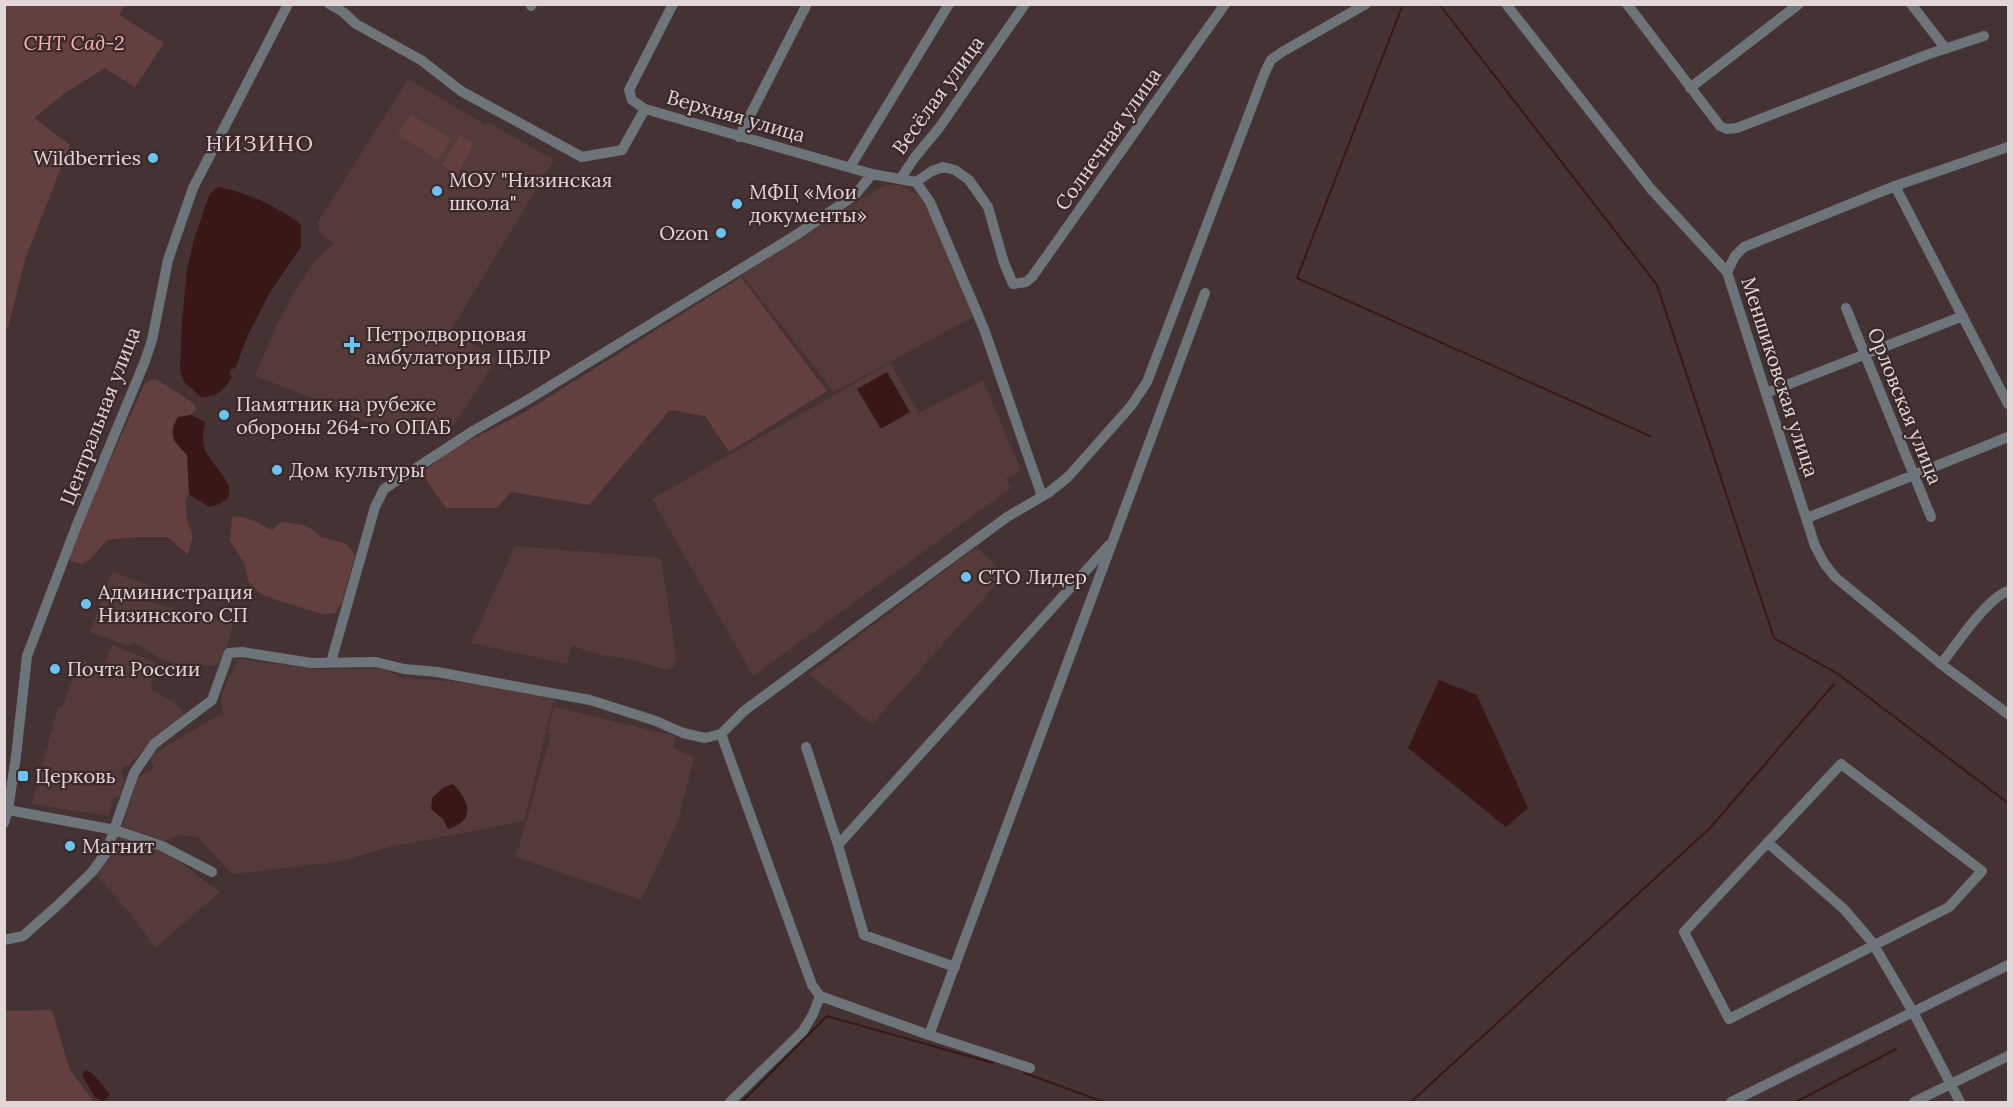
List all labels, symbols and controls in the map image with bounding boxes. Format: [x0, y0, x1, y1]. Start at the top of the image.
park label: СНТ Сад-2 [23, 30, 125, 55]
street label: Весёлая улица [886, 31, 989, 159]
street label: Солнечная улица [1049, 63, 1166, 215]
street label: Верхняя улица [664, 84, 808, 147]
district label: НИЗИНО [206, 129, 314, 157]
place label: Wildberries [33, 145, 141, 170]
marker: Wildberries [146, 151, 160, 165]
place label: МОУ "Низинская школа" [449, 167, 612, 215]
place label: МФЦ «Мои документы» [749, 179, 867, 227]
marker: МОУ "Низинская школа" [430, 184, 444, 198]
marker: МФЦ «Мои документы» [730, 197, 744, 211]
place label: Ozon [659, 220, 709, 245]
marker: Ozon [714, 226, 728, 240]
street label: Меншиковская улица [1736, 274, 1825, 480]
place label: Петродворцовая амбулатория ЦБЛР [366, 321, 550, 369]
street label: Центральная улица [54, 323, 145, 508]
street label: Орловская улица [1863, 324, 1948, 488]
marker: Петродворцовая амбулатория ЦБЛР [343, 336, 361, 354]
place label: Памятник на рубеже обороны 264-го ОПАБ [236, 391, 451, 439]
marker: Памятник на рубеже обороны 264-го ОПАБ [217, 408, 231, 422]
place label: Дом культуры [289, 457, 425, 482]
marker: Дом культуры [270, 463, 284, 477]
place label: СТО Лидер [978, 564, 1087, 589]
marker: СТО Лидер [959, 570, 973, 584]
place label: Администрация Низинского СП [97, 579, 253, 627]
marker: Администрация Низинского СП [79, 597, 93, 611]
place label: Почта России [67, 656, 200, 681]
marker: Почта России [48, 662, 62, 676]
place label: Церковь [35, 763, 116, 788]
marker: Церковь [16, 769, 30, 783]
place label: Магнит [82, 833, 154, 858]
marker: Магнит [63, 839, 77, 853]

